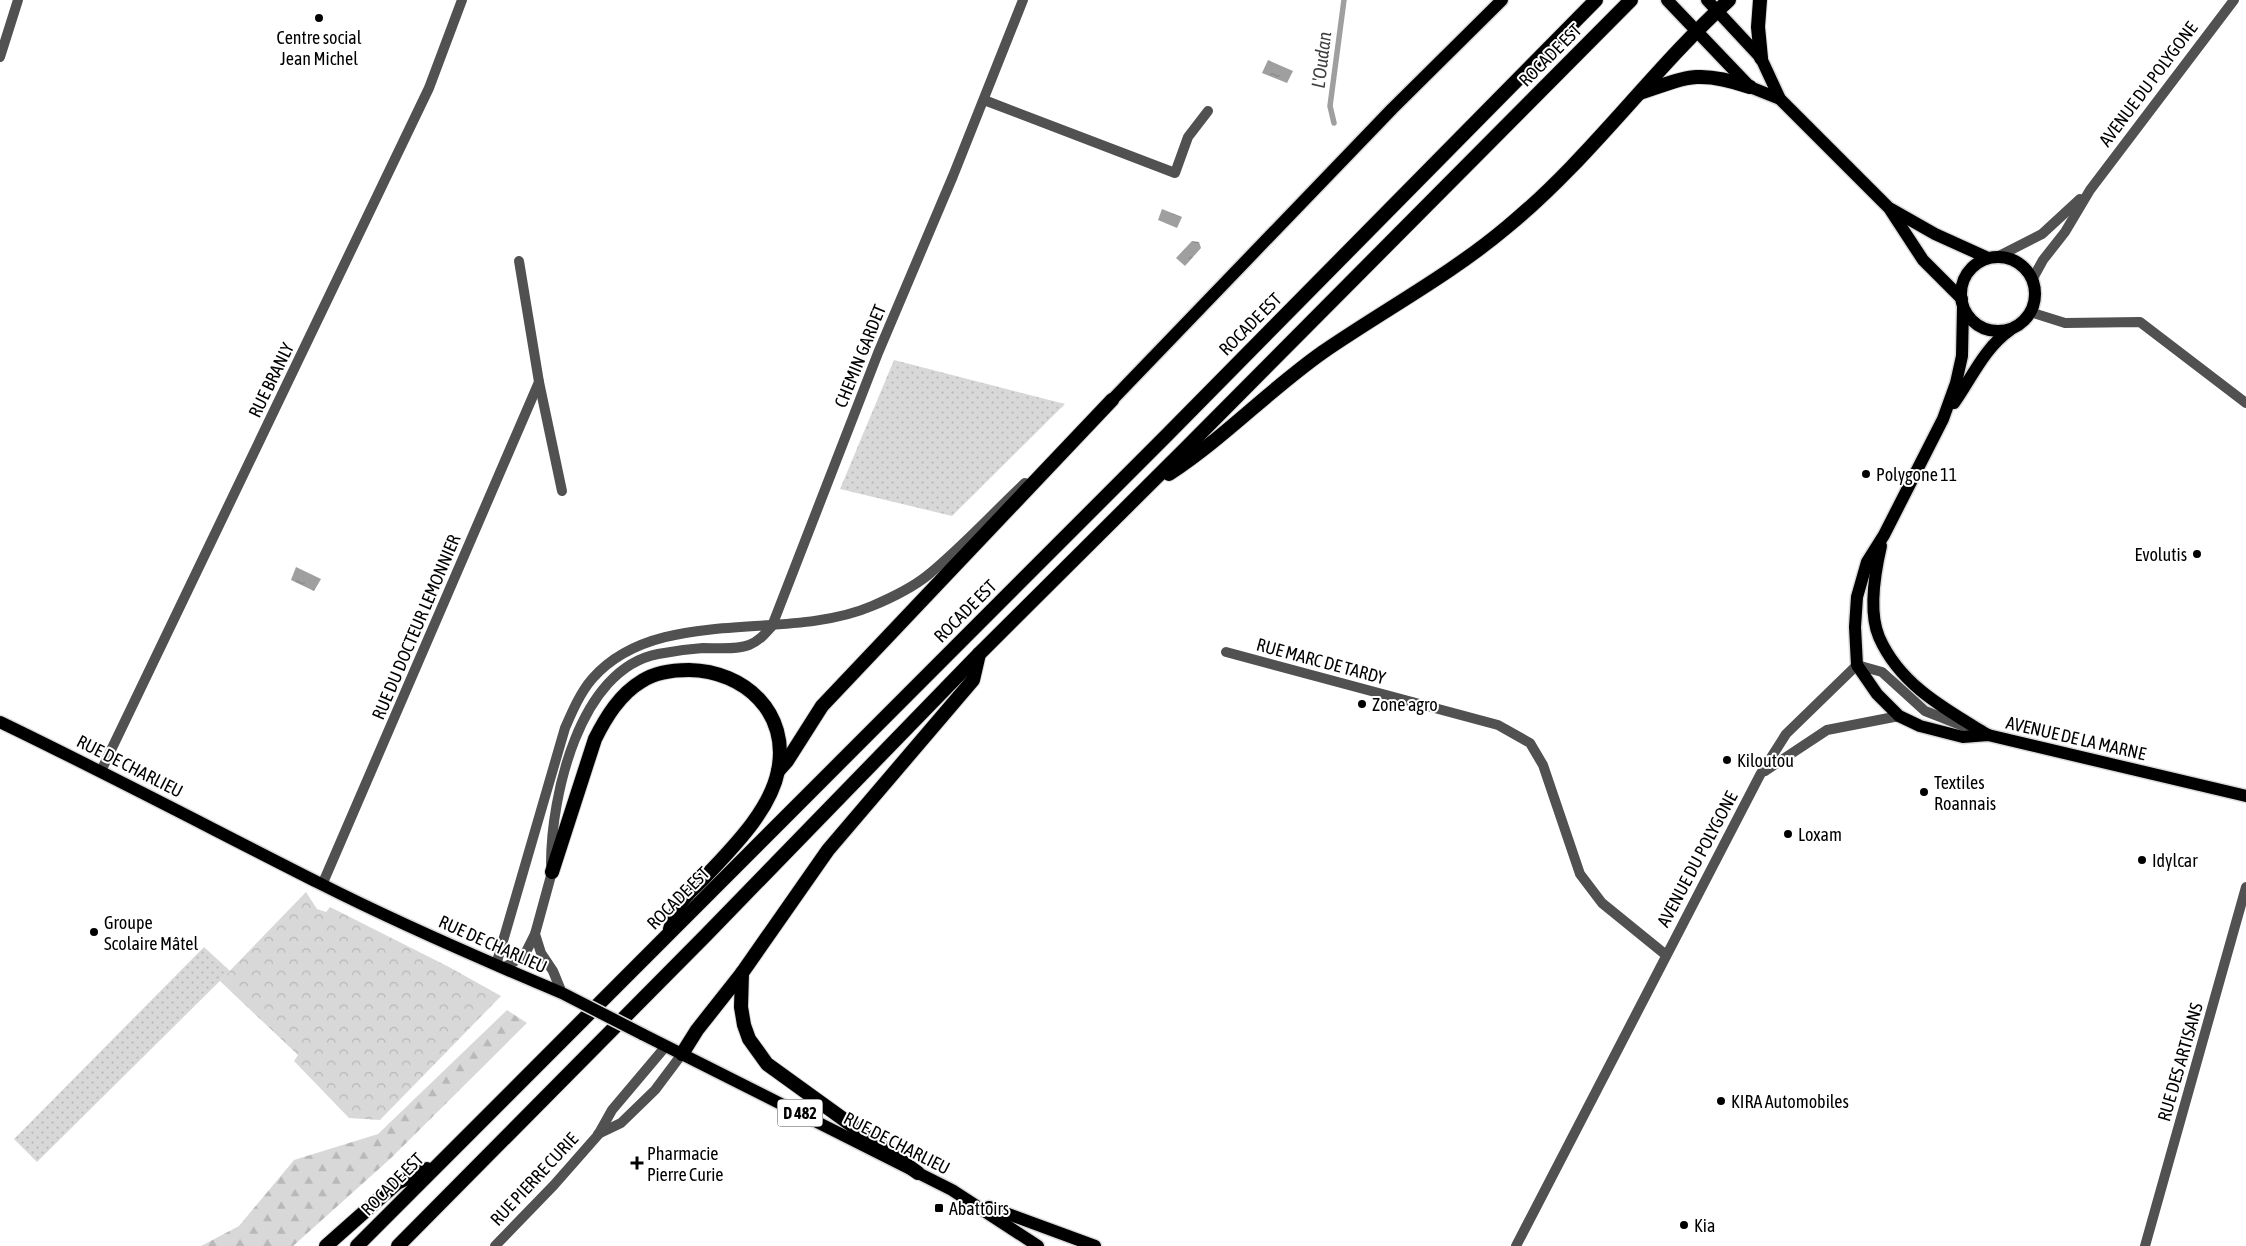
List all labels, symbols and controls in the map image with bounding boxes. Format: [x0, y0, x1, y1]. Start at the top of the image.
marker: Centre social Jean Michel [313, 12, 325, 24]
street label: AVENUE DU POLYGONE [2094, 17, 2202, 150]
street label: ROCADE EST [1514, 19, 1586, 91]
place label: Centre social Jean Michel [277, 27, 362, 69]
water label: L'Oudan [1307, 30, 1335, 90]
street label: ROCADE EST [1214, 288, 1286, 360]
street label: CHEMIN GARDET [830, 301, 890, 410]
street label: RUE BRANLY [244, 339, 298, 421]
place label: Polygone 11 [1876, 464, 1957, 485]
marker: Polygone 11 [1860, 468, 1872, 480]
street label: RUE DU DOCTEUR LEMONNIER [367, 531, 465, 723]
place label: Evolutis [2134, 544, 2187, 565]
marker: Evolutis [2191, 548, 2203, 560]
street label: ROCADE EST [929, 575, 1001, 647]
street label: RUE MARC DE TARDY [1254, 634, 1388, 688]
place label: Zone agro [1372, 694, 1438, 715]
marker: Zone agro [1356, 698, 1368, 710]
street label: AVENUE DE LA MARNE [2004, 712, 2148, 764]
street label: RUE DE CHARLIEU [73, 730, 187, 802]
place label: Kiloutou [1737, 750, 1794, 771]
marker: Kiloutou [1721, 754, 1733, 766]
place label: Textiles Roannais [1934, 772, 1996, 814]
marker: Textiles Roannais [1918, 786, 1930, 798]
street label: AVENUE DU POLYGONE [1652, 787, 1742, 930]
place label: Loxam [1798, 824, 1842, 845]
marker: Loxam [1782, 828, 1794, 840]
place label: Idylcar [2152, 850, 2198, 871]
marker: Idylcar [2136, 854, 2148, 866]
street label: ROCADE EST [642, 862, 714, 934]
street label: RUE DE CHARLIEU [436, 911, 550, 977]
place label: Groupe Scolaire Mâtel [104, 912, 199, 954]
marker: Groupe Scolaire Mâtel [88, 926, 100, 938]
street label: RUE DES ARTISANS [2153, 1000, 2207, 1124]
place label: KIRA Automobiles [1731, 1091, 1849, 1112]
marker: KIRA Automobiles [1715, 1095, 1727, 1107]
road number: D 482 [778, 1100, 822, 1126]
street label: RUE DE CHARLIEU [840, 1107, 954, 1179]
street label: RUE PIERRE CURIE [486, 1128, 582, 1230]
place label: Pharmacie Pierre Curie [647, 1143, 723, 1185]
street label: ROCADE EST [356, 1148, 428, 1220]
marker: Pharmacie Pierre Curie [631, 1157, 643, 1169]
place label: Abattoirs [949, 1198, 1009, 1219]
marker: Abattoirs [933, 1202, 945, 1214]
place label: Kia [1694, 1215, 1715, 1236]
marker: Kia [1678, 1219, 1690, 1231]

